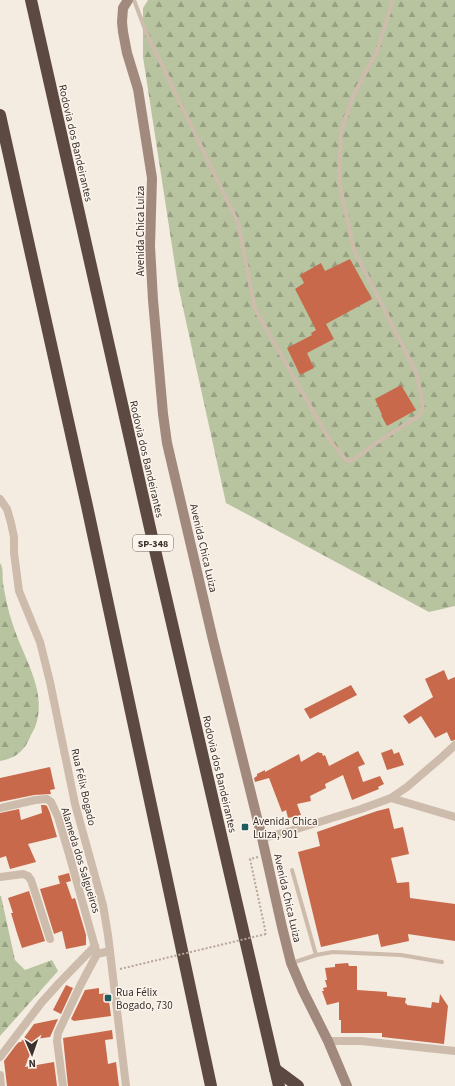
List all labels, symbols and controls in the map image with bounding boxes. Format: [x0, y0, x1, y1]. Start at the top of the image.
street label: Rodovia dos Bandeirantes [55, 83, 96, 203]
street label: Avenida Chica Luiza [133, 186, 148, 276]
street label: Rodovia dos Bandeirantes [126, 399, 167, 519]
street label: Avenida Chica Luiza [186, 502, 221, 594]
road number: SP-348 [133, 535, 173, 551]
street label: Rodovia dos Bandeirantes [199, 714, 240, 834]
street label: Rua Félix Bogado [67, 747, 100, 827]
street label: Alameda dos Salgueiros [57, 805, 104, 915]
place label: Avenida Chica Luiza, 901 [253, 814, 317, 842]
marker: Avenida Chica Luiza, 901 [240, 822, 250, 832]
street label: Avenida Chica Luiza [270, 852, 305, 944]
place label: Rua Félix Bogado, 730 [116, 985, 173, 1013]
marker: Rua Félix Bogado, 730 [103, 993, 113, 1003]
north arrow [12, 1034, 52, 1074]
text: N [28, 1056, 36, 1071]

